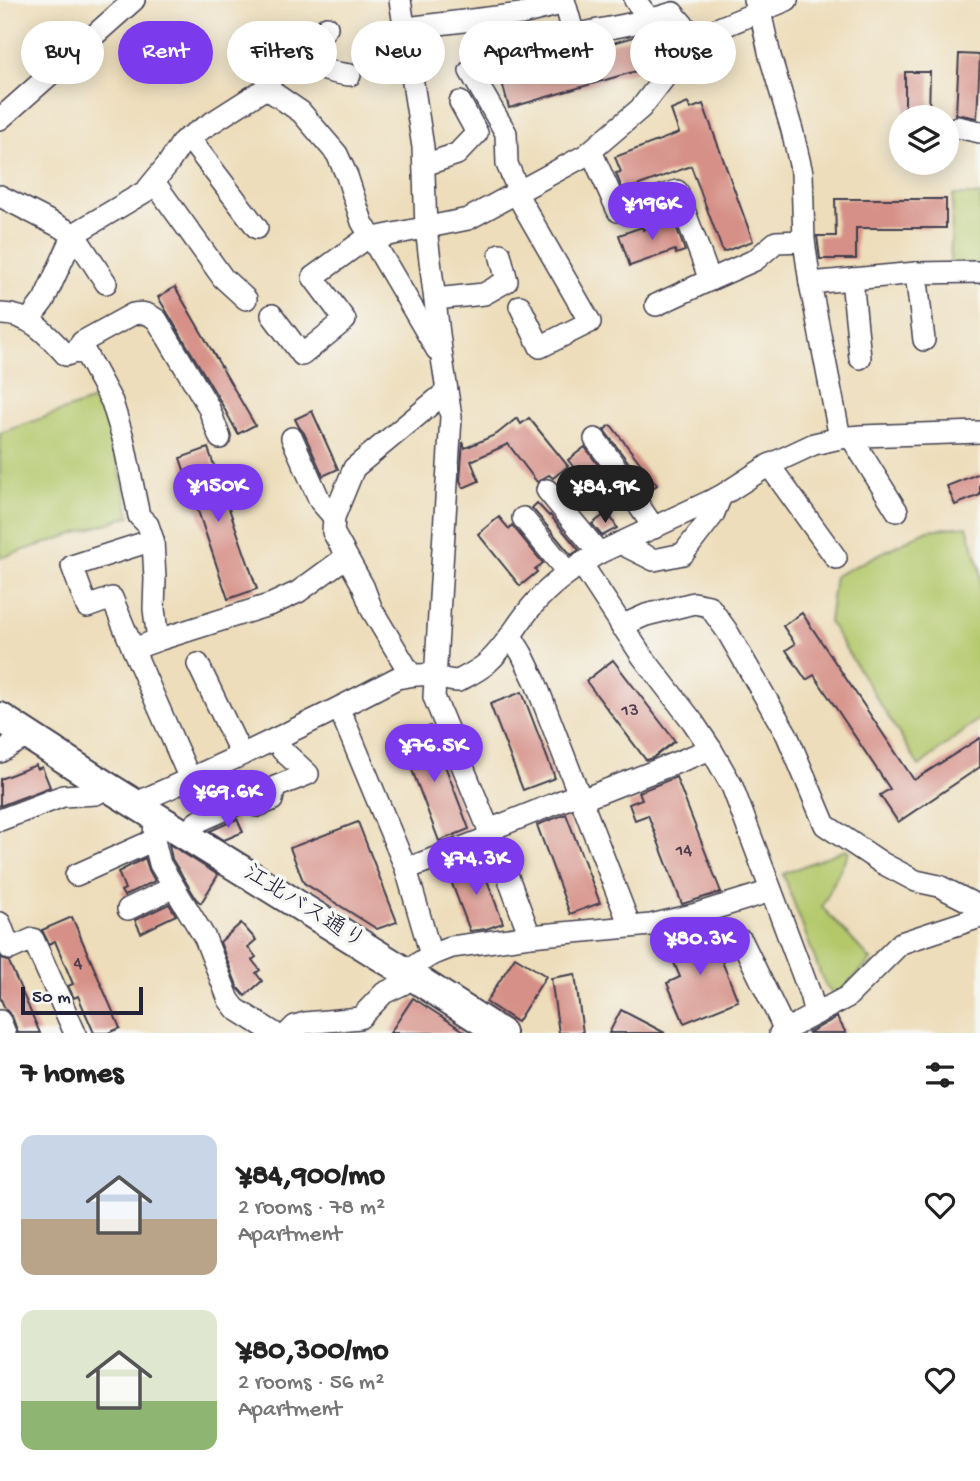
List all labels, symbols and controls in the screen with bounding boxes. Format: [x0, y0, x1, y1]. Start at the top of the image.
chip: Buy [21, 21, 104, 84]
chip: Rent [118, 21, 213, 84]
chip: Filters [227, 21, 337, 84]
chip: New [351, 21, 445, 84]
chip: Apartment [459, 21, 616, 84]
chip: House [630, 21, 736, 84]
map controls [889, 105, 959, 175]
button: layers [889, 105, 959, 175]
pin: ¥196K [603, 182, 701, 242]
text: ¥196K [624, 191, 680, 218]
pin: ¥150K [169, 464, 267, 524]
pin: ¥84.9K [548, 466, 662, 525]
text: ¥150K [189, 473, 247, 500]
text: ¥84.9K [572, 474, 638, 501]
house number: 13 [620, 700, 639, 723]
pin: ¥76.5K [377, 724, 491, 784]
text: ¥76.5K [401, 733, 467, 760]
pin: ¥69.6K [171, 770, 285, 830]
text: ¥69.6K [195, 779, 261, 806]
pin: ¥74.3K [419, 838, 533, 897]
house number: 14 [675, 840, 692, 863]
text: ¥74.3K [443, 846, 509, 873]
street label: 江北バス通り [238, 860, 370, 956]
pin: ¥80.3K [643, 918, 757, 977]
text: ¥80.3K [666, 926, 734, 953]
house number: 4 [74, 953, 83, 976]
scale bar [21, 984, 144, 1016]
text: 50 m [32, 987, 71, 1010]
icon: filters [921, 1056, 959, 1094]
text: 7 homes [21, 1058, 123, 1093]
text: ¥84,900/mo [238, 1160, 385, 1195]
icon: home [77, 1163, 161, 1247]
icon: heart [921, 1186, 959, 1224]
text: 2 rooms · 78 m² [238, 1195, 385, 1222]
text: Apartment [238, 1222, 342, 1249]
text: ¥80,300/mo [238, 1335, 389, 1370]
icon: home [77, 1338, 161, 1422]
icon: heart [921, 1361, 959, 1399]
text: 2 rooms · 56 m² [238, 1370, 384, 1397]
text: Apartment [238, 1397, 342, 1424]

